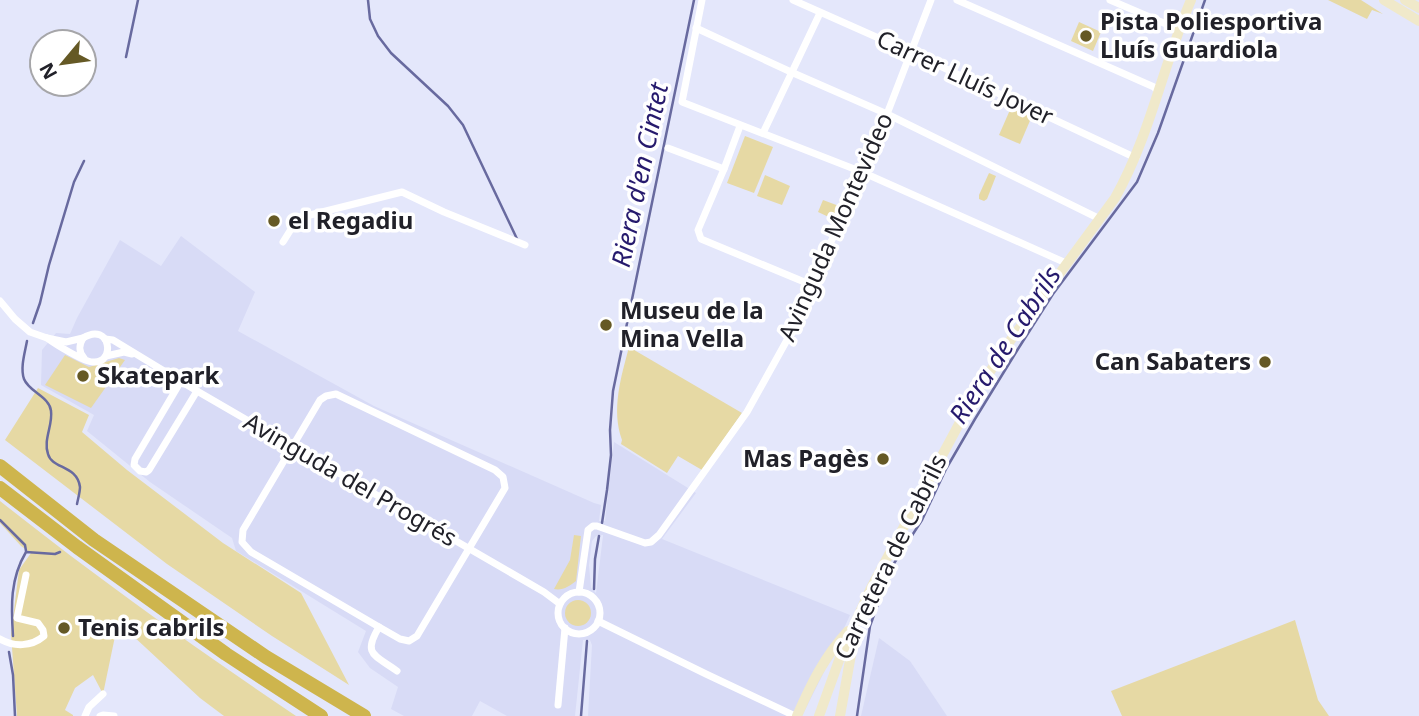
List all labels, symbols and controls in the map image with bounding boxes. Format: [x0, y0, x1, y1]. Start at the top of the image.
place label: Pista Poliesportiva Lluís Guardiola [1100, 4, 1322, 65]
street label: Carrer Lluís Jover [872, 21, 1059, 132]
north arrow [28, 28, 98, 98]
marker: Pista Poliesportiva Lluís Guardiola [1078, 28, 1094, 44]
text: N [33, 58, 63, 84]
water label: Riera d'en Cintet [602, 78, 676, 270]
street label: Avinguda Montevideo [769, 107, 900, 346]
place label: el Regadiu [288, 203, 413, 236]
marker: el Regadiu [266, 213, 282, 229]
water label: Riera de Cabrils [940, 259, 1068, 430]
place label: Museu de la Mina Vella [620, 293, 764, 354]
marker: Museu de la Mina Vella [598, 317, 614, 333]
place label: Can Sabaters [1095, 344, 1251, 377]
marker: Can Sabaters [1257, 354, 1273, 370]
place label: Skatepark [97, 358, 219, 391]
marker: Skatepark [75, 368, 91, 384]
street label: Avinguda del Progrés [238, 404, 463, 553]
place label: Mas Pagès [743, 441, 869, 474]
street label: Carretera de Cabrils [826, 448, 954, 665]
marker: Mas Pagès [875, 451, 891, 467]
place label: Tenis cabrils [78, 610, 225, 643]
marker: Tenis cabrils [56, 620, 72, 636]

